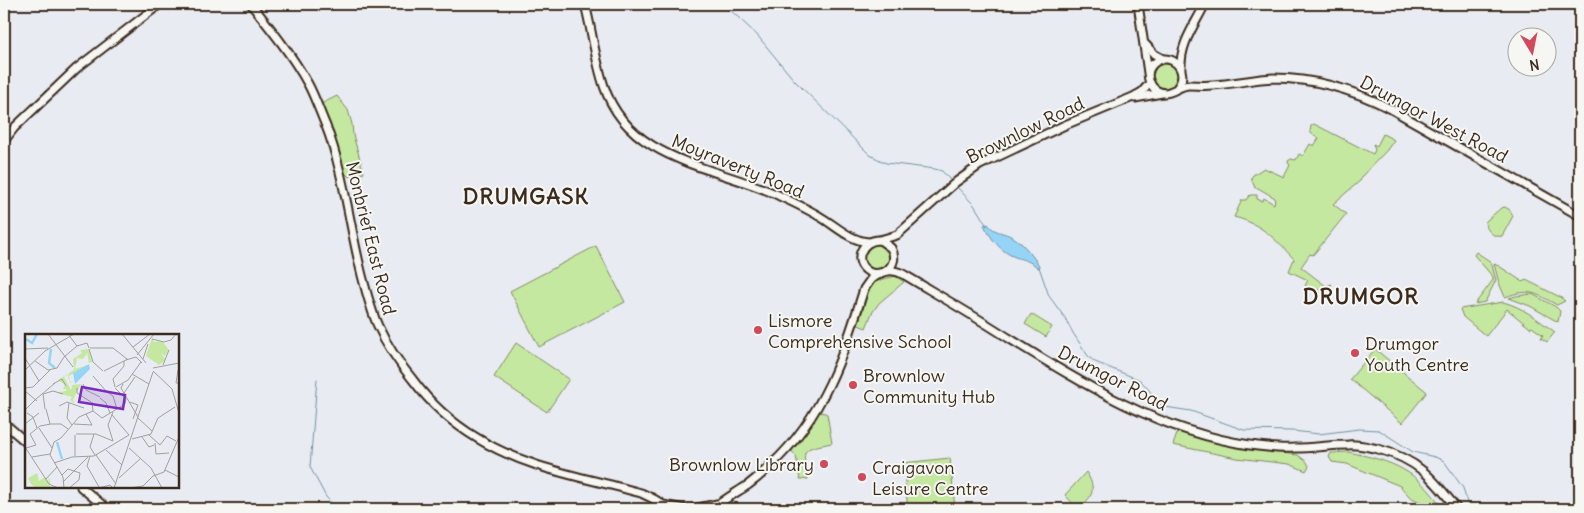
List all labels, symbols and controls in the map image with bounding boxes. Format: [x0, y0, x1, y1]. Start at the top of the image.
north arrow [1506, 28, 1556, 78]
text: N [1528, 55, 1541, 75]
street label: Drumgor West Road [1356, 70, 1512, 168]
street label: Brownlow Road [962, 91, 1088, 168]
street label: Moyraverty Road [668, 129, 808, 203]
street label: Monbrief East Road [341, 159, 401, 318]
district label: DRUMGASK [463, 182, 589, 210]
district label: DRUMGOR [1303, 282, 1419, 310]
place label: Lismore Comprehensive School [768, 309, 952, 353]
marker: Lismore Comprehensive School [752, 324, 764, 336]
place label: Drumgor Youth Centre [1365, 332, 1469, 376]
inset map [25, 334, 179, 488]
street label: Drumgor Road [1054, 340, 1172, 416]
marker: Drumgor Youth Centre [1349, 347, 1361, 359]
place label: Brownlow Community Hub [863, 364, 995, 408]
marker: Brownlow Community Hub [847, 379, 859, 391]
place label: Brownlow Library [669, 453, 814, 476]
place label: Craigavon Leisure Centre [872, 456, 988, 500]
marker: Brownlow Library [818, 458, 830, 470]
marker: Craigavon Leisure Centre [856, 471, 868, 483]

